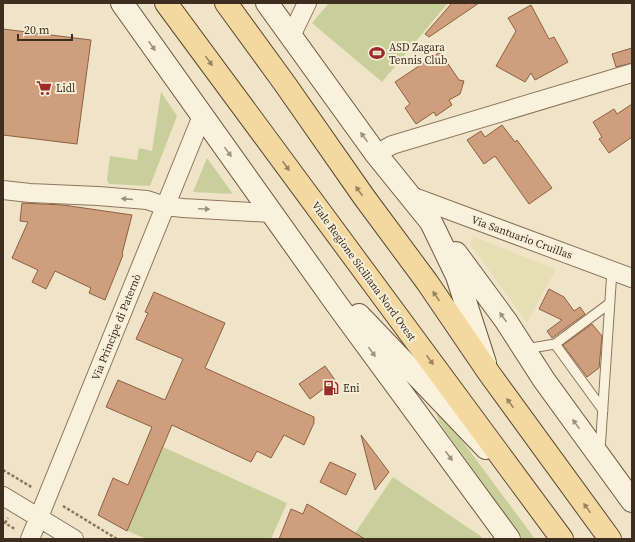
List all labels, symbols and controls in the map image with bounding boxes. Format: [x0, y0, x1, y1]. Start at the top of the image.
scale bar [18, 16, 72, 42]
text: 20 m [24, 22, 50, 38]
place label: ASD Zagara Tennis Club [389, 40, 447, 68]
one-way arrow [148, 41, 156, 51]
sports icon: ASD Zagara Tennis Club [368, 44, 386, 62]
one-way arrow [205, 56, 213, 66]
supermarket icon: Lidl [35, 79, 53, 97]
place label: Lidl [56, 81, 75, 96]
one-way arrow [360, 132, 368, 142]
one-way arrow [224, 147, 232, 157]
one-way arrow [282, 160, 290, 171]
one-way arrow [355, 186, 363, 196]
one-way arrow [121, 195, 133, 202]
street label: Viale Regione Siciliana Nord Ovest [308, 199, 420, 344]
one-way arrow [198, 206, 210, 213]
street label: Via Santuario Cruillas [469, 212, 575, 263]
street label: Via Principe di Paternò [88, 272, 145, 383]
one-way arrow [432, 291, 440, 301]
one-way arrow [499, 311, 507, 322]
one-way arrow [367, 346, 376, 357]
one-way arrow [426, 355, 434, 366]
fuel station icon: Eni [322, 379, 340, 397]
place label: Eni [343, 381, 360, 396]
one-way arrow [506, 398, 514, 408]
one-way arrow [572, 419, 580, 429]
one-way arrow [444, 451, 453, 462]
one-way arrow [583, 502, 591, 513]

